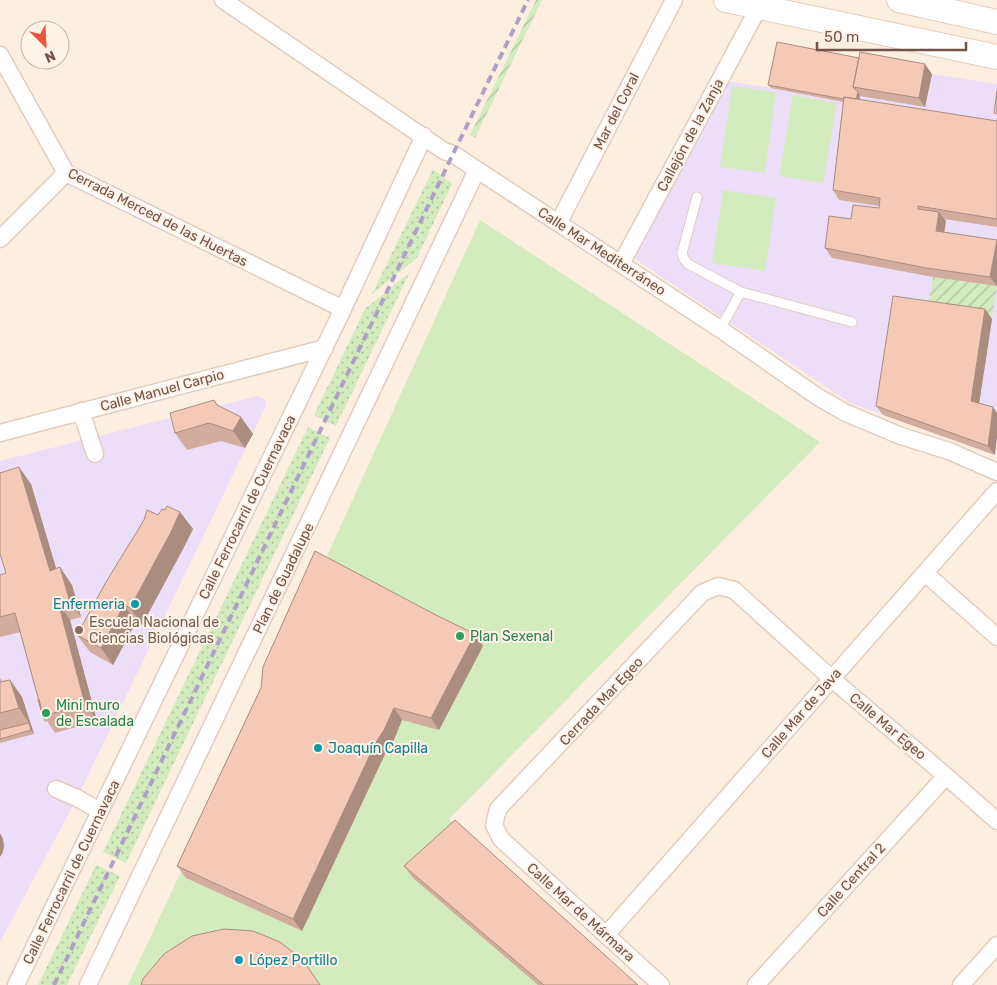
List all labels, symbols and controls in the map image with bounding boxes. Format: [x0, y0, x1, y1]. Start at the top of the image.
north arrow [20, 20, 70, 70]
scale bar [817, 20, 966, 52]
text: 50 m [824, 28, 859, 46]
text: N [42, 47, 58, 66]
street label: Mar del Coral [590, 70, 643, 153]
street label: Callejón de la Zanja [654, 76, 727, 195]
street label: Cerrada Merced de las Huertas [65, 165, 251, 270]
street label: Calle Mar Mediterráneo [535, 204, 669, 299]
street label: Calle Manuel Carpio [98, 366, 226, 415]
street label: Calle Ferrocarril de Cuernavaca [195, 412, 300, 602]
street label: Plan de Guadalupe [249, 520, 318, 637]
place label: Enfermeria [53, 596, 125, 613]
marker: Enfermeria [129, 598, 141, 610]
place label: Escuela Nacional de Ciencias Biológicas [89, 614, 219, 647]
marker: Escuela Nacional de Ciencias Biológicas [73, 624, 85, 636]
place label: Plan Sexenal [470, 628, 553, 645]
marker: Plan Sexenal [454, 630, 466, 642]
street label: Cerrada Mar Egeo [556, 654, 647, 749]
street label: Calle Mar de Java [758, 665, 845, 762]
street label: Calle Mar Egeo [846, 689, 930, 763]
place label: Mini muro de Escalada [56, 697, 134, 730]
marker: Mini muro de Escalada [40, 707, 52, 719]
place label: Joaquín Capilla [328, 740, 428, 757]
marker: Joaquín Capilla [312, 742, 324, 754]
street label: Calle Ferrocarril de Cuernavaca [19, 777, 124, 967]
street label: Calle Central 2 [814, 840, 889, 921]
street label: Calle Mar de Mármara [523, 859, 638, 965]
place label: López Portillo [249, 952, 337, 969]
marker: López Portillo [233, 954, 245, 966]

